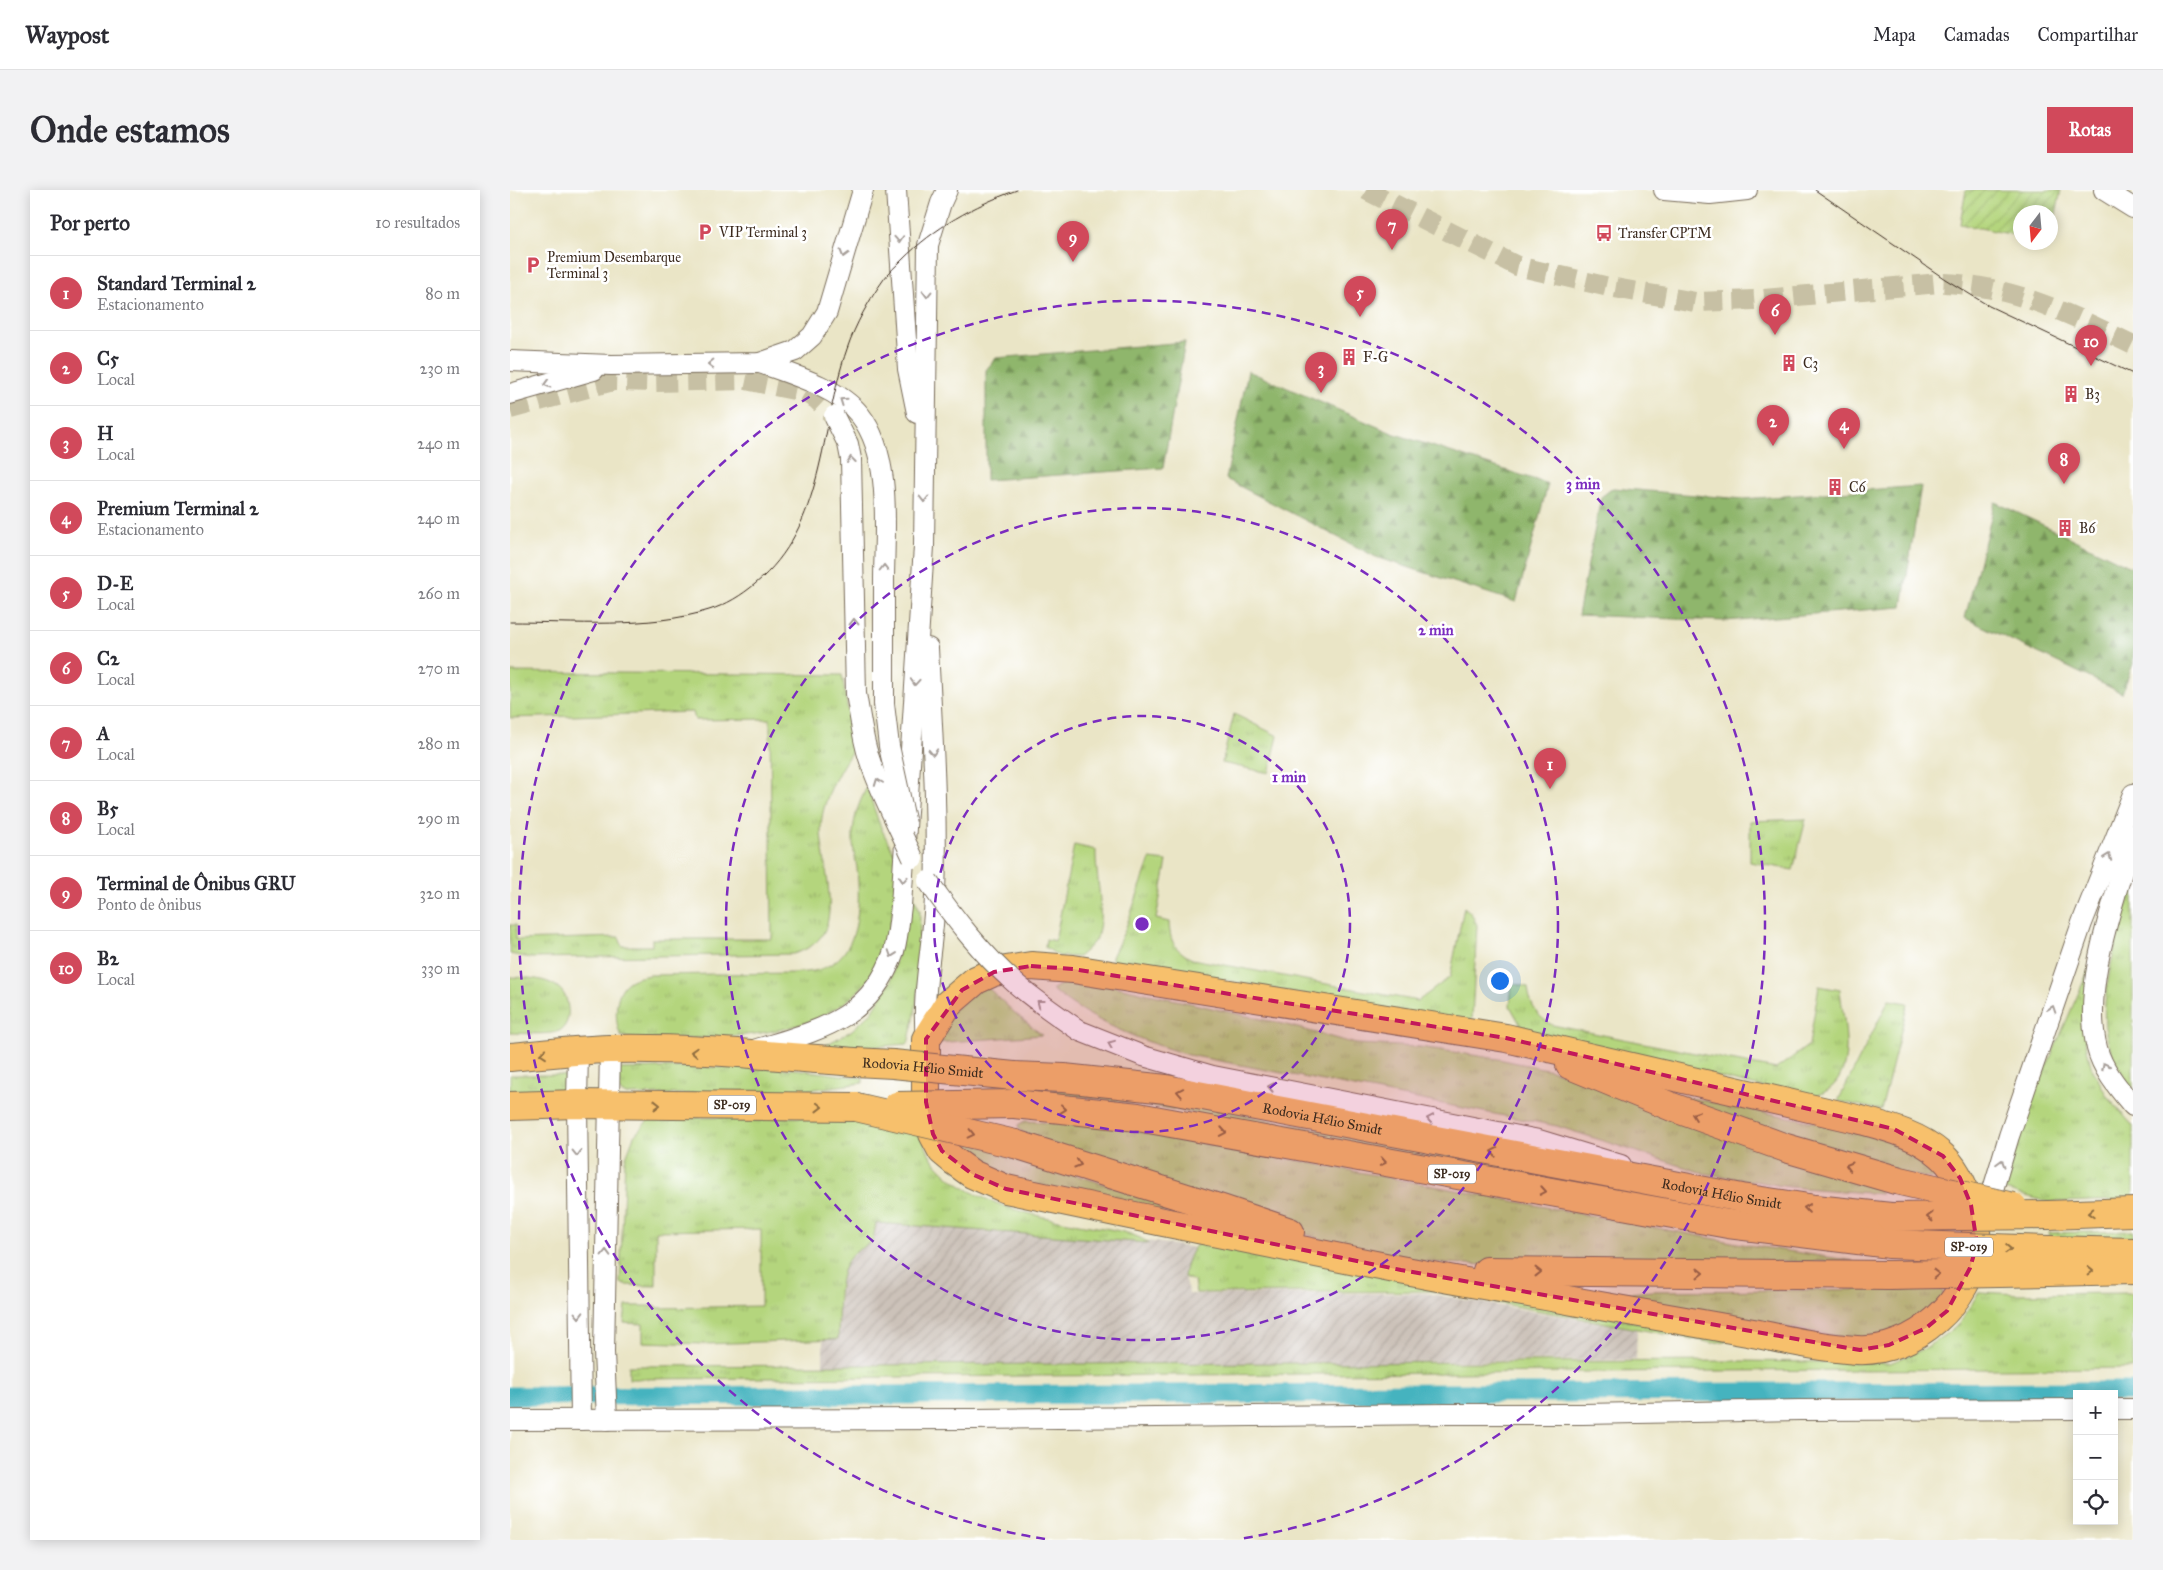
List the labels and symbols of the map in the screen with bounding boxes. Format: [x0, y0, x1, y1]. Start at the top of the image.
north arrow [2013, 205, 2058, 250]
pin: 7 [1376, 209, 1408, 250]
pin: 9 [1057, 221, 1089, 262]
parking icon: VIP Terminal 3 [695, 222, 715, 242]
bus stop icon: Transfer CPTM [1594, 223, 1614, 243]
place label: VIP Terminal 3 [718, 224, 807, 241]
place label: Transfer CPTM [1618, 225, 1712, 242]
one-way arrow [893, 235, 904, 243]
place label: Premium Desembarque Terminal 3 [547, 249, 681, 282]
one-way arrow [840, 249, 850, 257]
parking icon: Premium Desembarque Terminal 3 [523, 255, 543, 275]
pin: 5 [1344, 276, 1376, 317]
one-way arrow [922, 290, 932, 298]
pin: 6 [1759, 294, 1791, 335]
pin: 10 [2075, 325, 2107, 366]
building icon: F-G [1339, 347, 1359, 367]
place label: F-G [1363, 349, 1388, 366]
pin: 3 [1305, 352, 1337, 393]
building icon: C3 [1779, 353, 1799, 373]
place label: C3 [1803, 355, 1818, 372]
one-way arrow [707, 358, 715, 369]
one-way arrow [544, 378, 552, 388]
building icon: B3 [2061, 384, 2081, 404]
place label: B3 [2085, 386, 2100, 403]
one-way arrow [839, 398, 849, 407]
pin: 2 [1757, 405, 1789, 446]
pin: 4 [1828, 408, 1860, 449]
pin: 8 [2048, 443, 2080, 484]
one-way arrow [846, 455, 856, 464]
text: 3 min [1566, 475, 1601, 494]
building icon: C6 [1825, 477, 1845, 497]
place label: C6 [1849, 479, 1867, 496]
one-way arrow [919, 495, 929, 503]
building icon: B6 [2055, 518, 2075, 538]
place label: B6 [2079, 520, 2096, 537]
one-way arrow [879, 564, 889, 572]
one-way arrow [849, 618, 860, 626]
text: 2 min [1418, 621, 1455, 639]
one-way arrow [910, 678, 921, 686]
one-way arrow [928, 748, 939, 756]
pin: 1 [1534, 748, 1566, 789]
text: 1 min [1272, 768, 1307, 786]
one-way arrow [874, 778, 884, 786]
one-way arrow [2102, 853, 2112, 861]
one-way arrow [897, 875, 908, 883]
centre of rings [1133, 915, 1151, 933]
one-way arrow [888, 949, 898, 958]
your location [1487, 968, 1513, 994]
one-way arrow [1037, 1000, 1046, 1008]
one-way arrow [2046, 1006, 2056, 1014]
one-way arrow [1108, 1039, 1116, 1049]
one-way arrow [690, 1046, 698, 1057]
one-way arrow [539, 1048, 547, 1059]
street label: Rodovia Hélio Smidt [862, 1054, 984, 1081]
one-way arrow [2101, 1062, 2112, 1071]
one-way arrow [1267, 1083, 1275, 1093]
one-way arrow [1175, 1087, 1184, 1097]
road number: SP-019 [708, 1096, 756, 1114]
street label: Rodovia Hélio Smidt [1261, 1099, 1384, 1138]
one-way arrow [654, 1100, 661, 1110]
one-way arrow [816, 1102, 824, 1112]
one-way arrow [1059, 1103, 1067, 1114]
one-way arrow [1691, 1111, 1699, 1121]
one-way arrow [1426, 1114, 1435, 1125]
one-way arrow [1219, 1127, 1228, 1137]
one-way arrow [967, 1128, 976, 1139]
one-way arrow [1489, 1147, 1498, 1157]
one-way arrow [572, 1149, 582, 1157]
one-way arrow [1379, 1156, 1388, 1166]
one-way arrow [1073, 1158, 1081, 1168]
one-way arrow [1995, 1160, 2005, 1168]
one-way arrow [1845, 1162, 1853, 1172]
road number: SP-019 [1428, 1164, 1476, 1184]
street label: Rodovia Hélio Smidt [1660, 1174, 1783, 1212]
one-way arrow [1539, 1185, 1548, 1195]
one-way arrow [1803, 1204, 1812, 1214]
one-way arrow [2086, 1208, 2094, 1219]
one-way arrow [1925, 1212, 1933, 1223]
road number: SP-019 [1945, 1238, 1993, 1256]
one-way arrow [2005, 1243, 2013, 1254]
one-way arrow [600, 1249, 611, 1257]
one-way arrow [2087, 1266, 2095, 1276]
one-way arrow [1534, 1267, 1542, 1277]
one-way arrow [1696, 1268, 1704, 1279]
one-way arrow [1933, 1269, 1941, 1279]
one-way arrow [574, 1312, 584, 1319]

